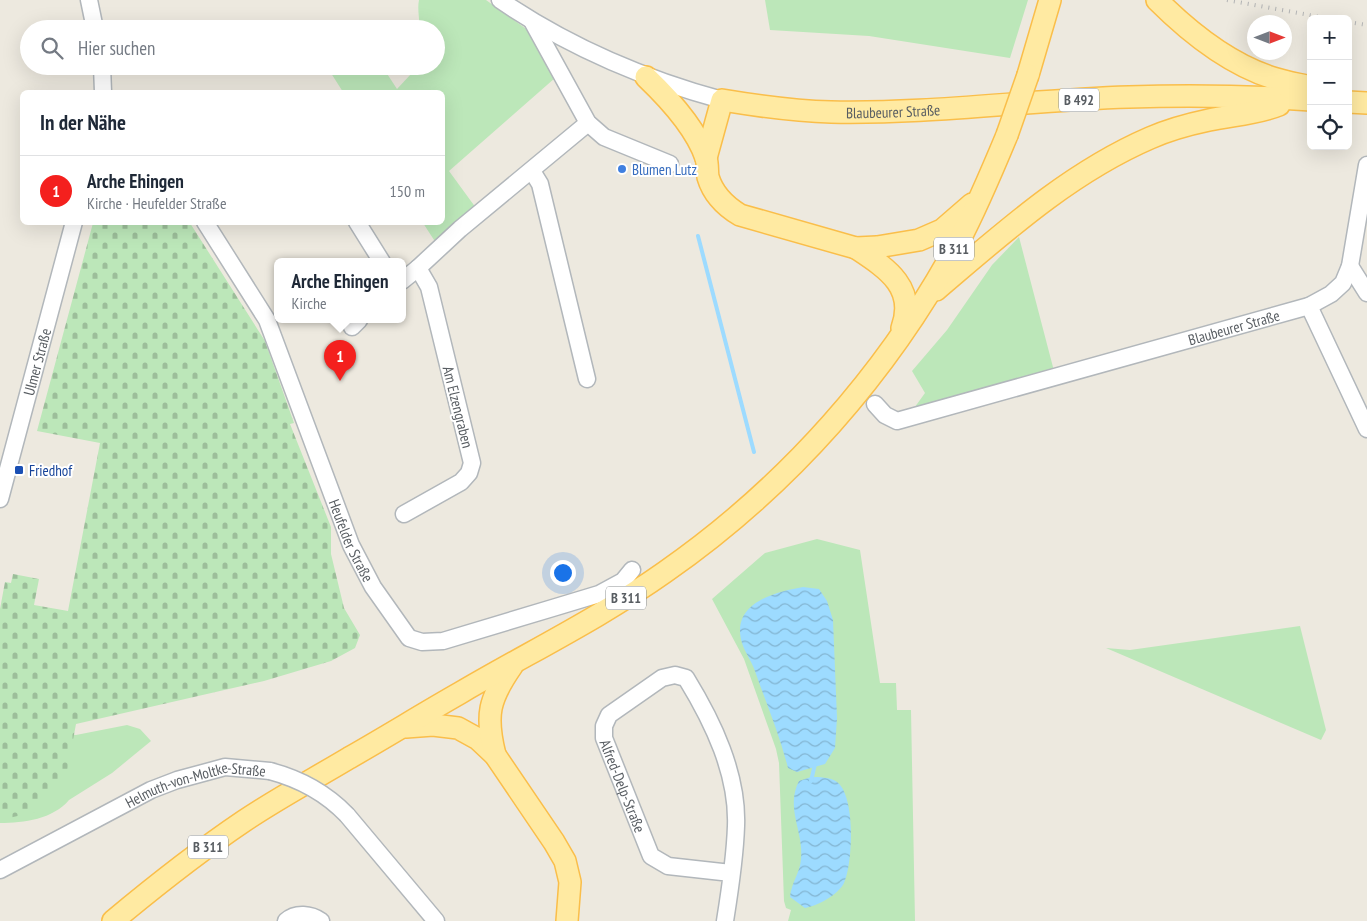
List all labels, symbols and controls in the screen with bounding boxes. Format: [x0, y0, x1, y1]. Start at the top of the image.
north arrow [1247, 15, 1292, 60]
map controls [1307, 15, 1352, 150]
button: + [1307, 15, 1352, 60]
search box [20, 20, 445, 75]
icon: search [38, 34, 66, 62]
text: Hier suchen [78, 36, 155, 60]
button: − [1307, 60, 1352, 105]
road number: B 492 [1059, 88, 1099, 112]
street label: Blaubeurer Straße [846, 100, 941, 122]
button: locate [1307, 105, 1352, 150]
text: In der Nähe [40, 109, 126, 136]
place label: Blumen Lutz [632, 160, 697, 179]
marker: Blumen Lutz [616, 163, 628, 175]
text: Arche Ehingen [87, 169, 184, 193]
text: 1 [52, 181, 60, 201]
text: 150 m [390, 181, 425, 201]
text: Kirche · Heufelder Straße [87, 193, 227, 213]
road number: B 311 [934, 238, 974, 260]
popup [274, 258, 406, 323]
text: Arche Ehingen [292, 269, 388, 293]
text: Kirche [292, 293, 327, 313]
street label: Blaubeurer Straße [1186, 305, 1282, 349]
street label: Ulmer Straße [19, 326, 55, 398]
pin: 1 [324, 340, 356, 381]
street label: Am Elzengraben [439, 364, 477, 450]
place label: Friedhof [29, 461, 73, 480]
marker: Friedhof [13, 464, 25, 476]
street label: Heufelder Straße [325, 496, 378, 585]
your location [550, 560, 576, 586]
road number: B 311 [606, 586, 646, 610]
street label: Alfred-Delp-Straße [596, 737, 650, 835]
street label: Helmuth-von-Moltke-Straße [122, 757, 267, 812]
road number: B 311 [188, 836, 228, 859]

